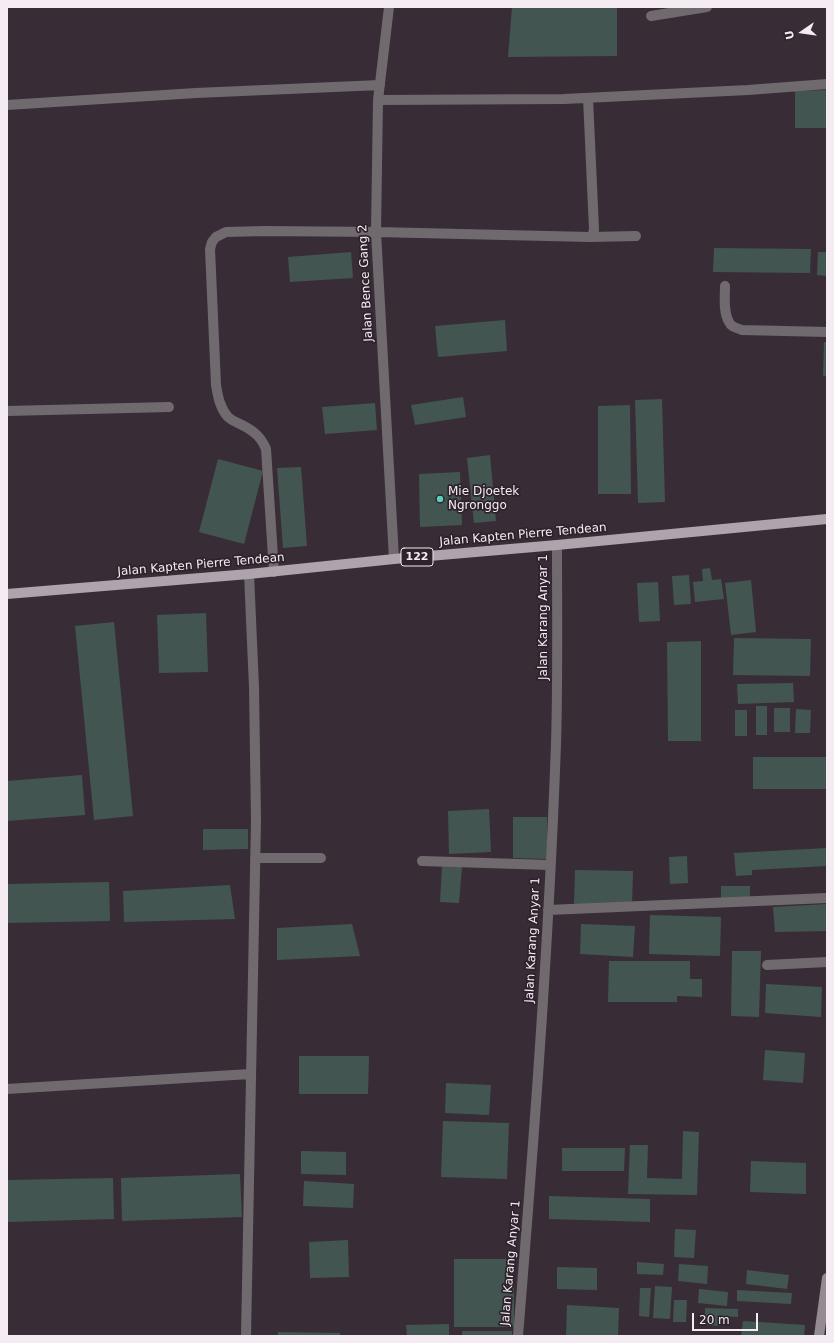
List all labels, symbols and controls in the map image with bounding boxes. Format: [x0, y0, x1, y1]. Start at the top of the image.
north arrow [782, 12, 822, 52]
text: U [782, 29, 797, 41]
street label: Jalan Bence Gang 2 [356, 224, 376, 342]
place label: Mie Djoetek Ngronggo [448, 485, 519, 513]
marker: Mie Djoetek Ngronggo [435, 494, 445, 504]
street label: Jalan Kapten Pierre Tendean [439, 521, 607, 549]
road number: 122 [401, 548, 433, 566]
street label: Jalan Kapten Pierre Tendean [117, 551, 285, 579]
street label: Jalan Karang Anyar 1 [537, 554, 551, 680]
street label: Jalan Karang Anyar 1 [523, 877, 543, 1003]
street label: Jalan Karang Anyar 1 [498, 1200, 524, 1326]
scale bar [694, 1305, 760, 1331]
text: 20 m [699, 1313, 730, 1327]

